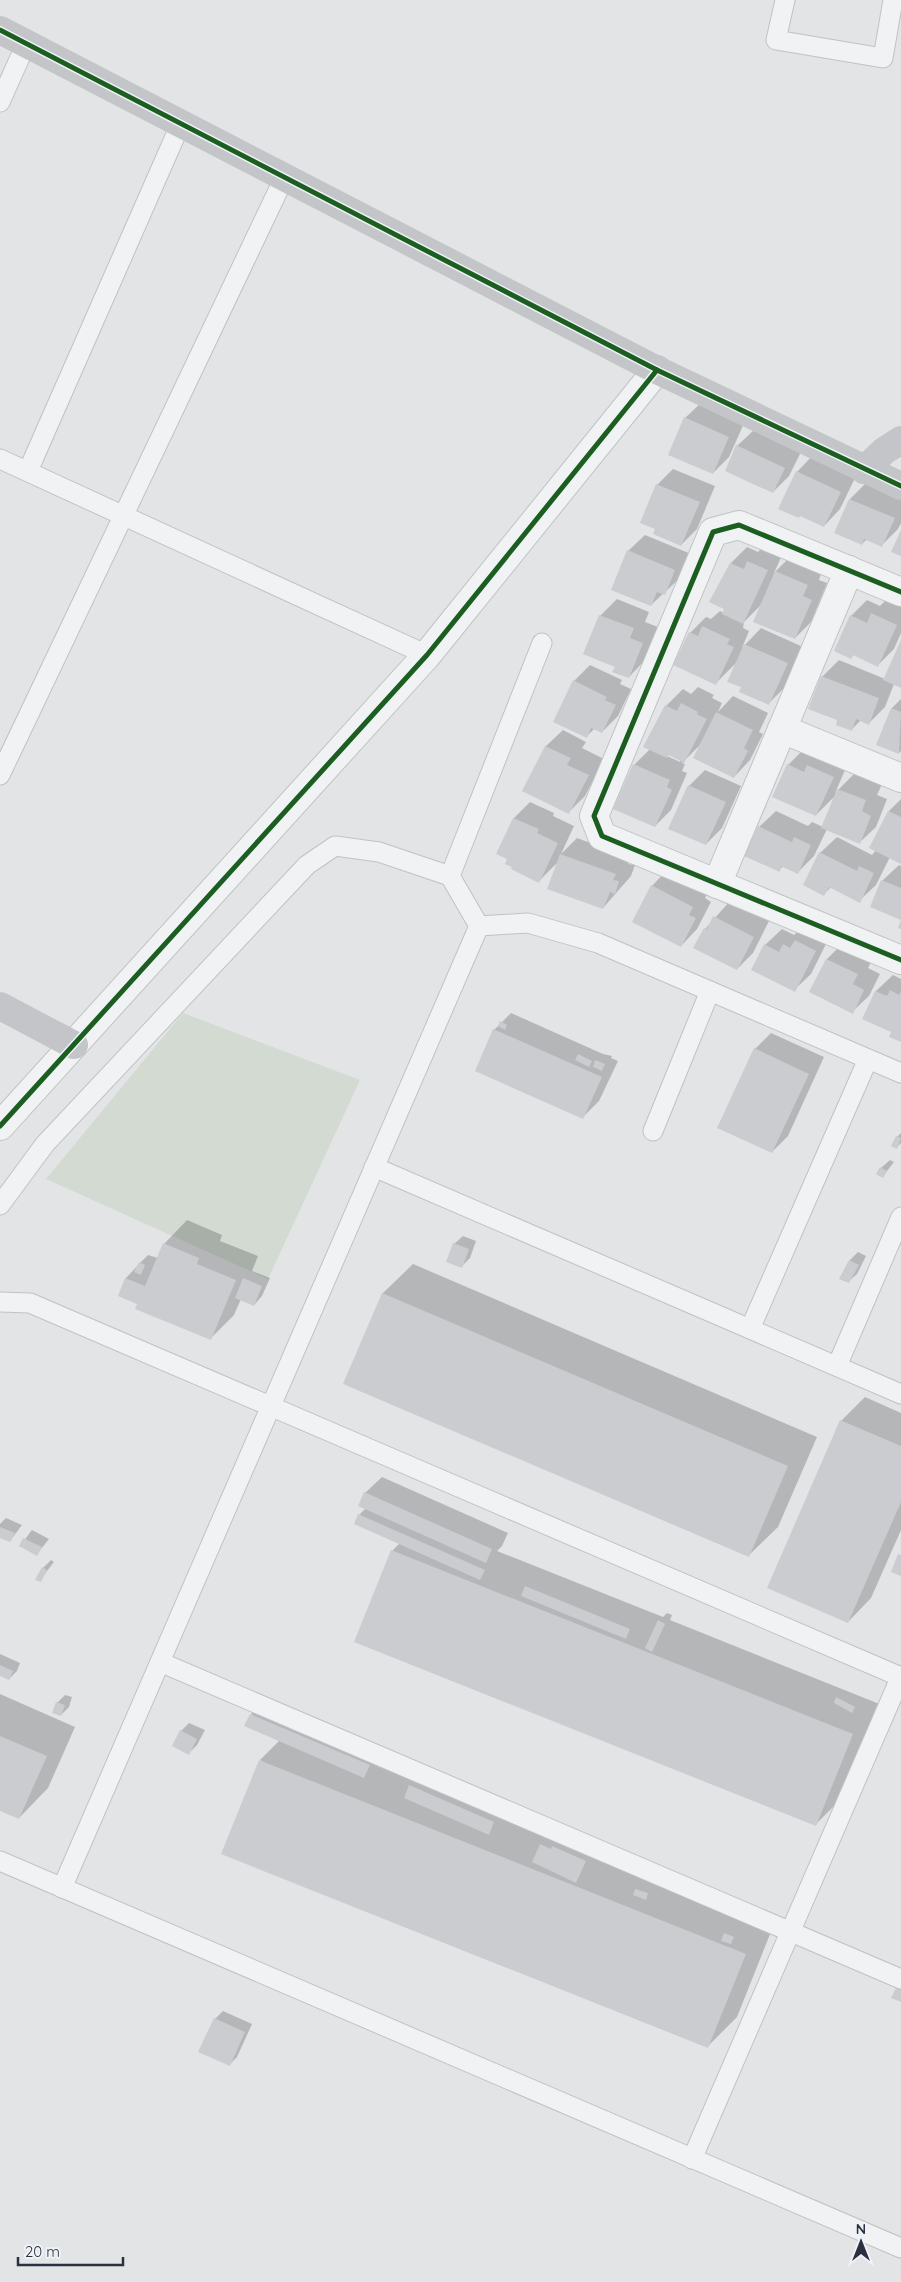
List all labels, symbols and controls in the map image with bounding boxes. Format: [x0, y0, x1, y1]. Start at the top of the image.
north arrow [836, 2217, 886, 2267]
text: N [856, 2220, 866, 2238]
scale bar [18, 2234, 122, 2266]
text: 20 m [25, 2242, 60, 2261]

